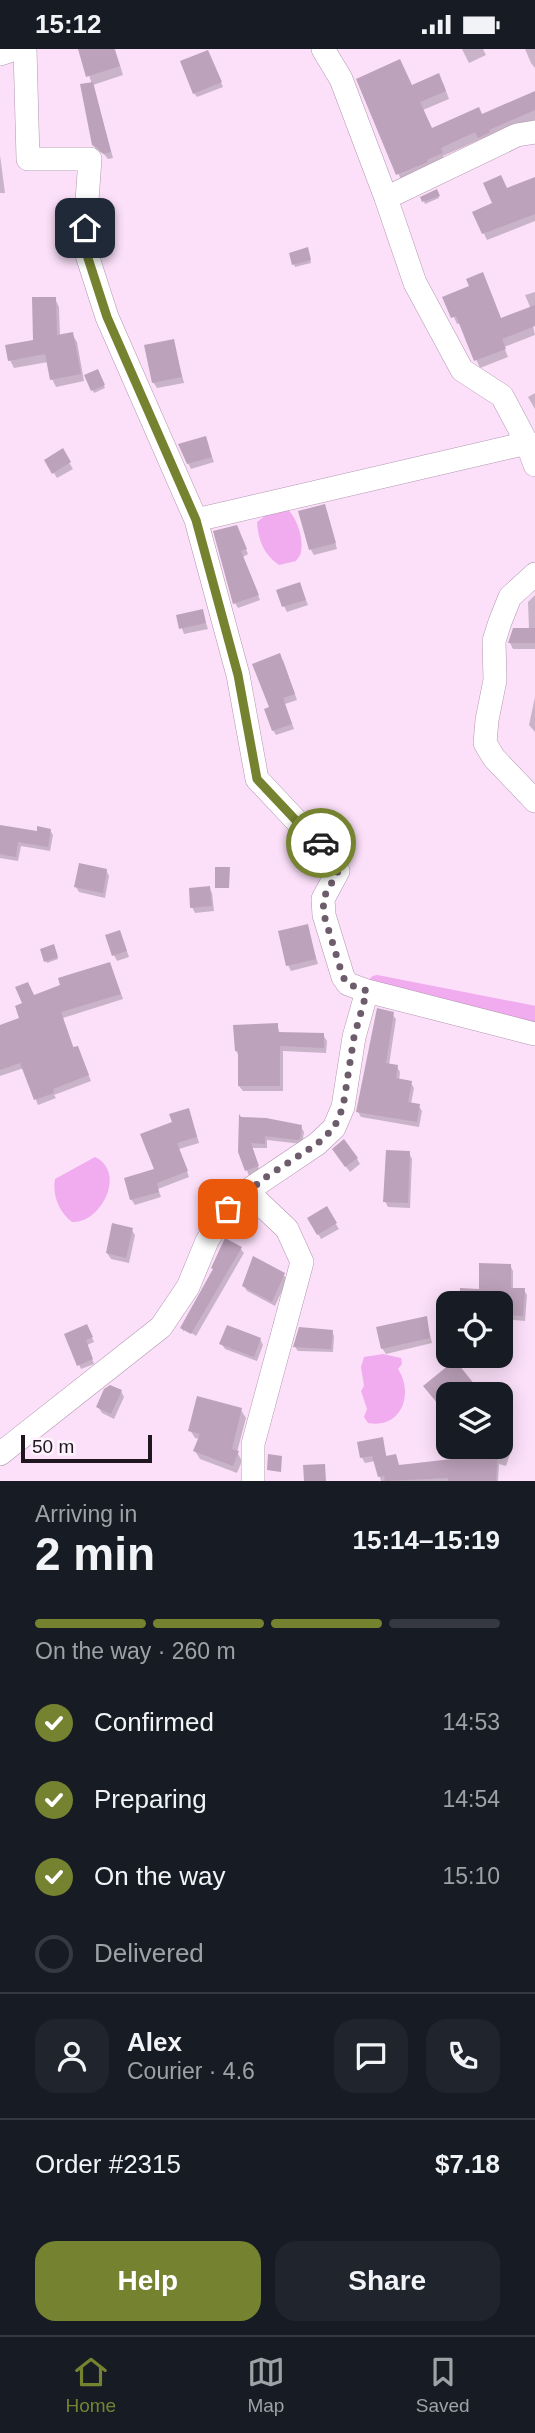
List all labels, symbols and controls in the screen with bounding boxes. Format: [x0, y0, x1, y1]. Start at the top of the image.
text: 15:12 [35, 9, 102, 39]
pin [55, 198, 115, 258]
icon: home [66, 209, 104, 247]
courier [286, 808, 356, 878]
icon: car [302, 824, 340, 862]
pin [198, 1179, 258, 1239]
icon: bag [209, 1190, 247, 1228]
map controls [436, 1291, 513, 1459]
button: locate [436, 1291, 513, 1368]
button: layers [436, 1382, 513, 1459]
scale bar [21, 1432, 152, 1464]
text: 50 m [32, 1436, 74, 1457]
text: Arriving in [35, 1501, 137, 1527]
text: 15:14–15:19 [353, 1525, 500, 1555]
text: 2 min [35, 1528, 155, 1580]
text: On the way · 260 m [35, 1638, 236, 1664]
icon: check [35, 1704, 73, 1742]
text: Confirmed [94, 1707, 214, 1737]
text: 14:53 [442, 1709, 500, 1735]
icon: check [35, 1781, 73, 1819]
text: Preparing [94, 1784, 207, 1814]
text: 14:54 [442, 1786, 500, 1812]
icon: check [35, 1858, 73, 1896]
text: On the way [94, 1861, 226, 1891]
text: 15:10 [442, 1863, 500, 1889]
text: Delivered [94, 1938, 204, 1968]
button: person [35, 2019, 109, 2093]
button: chat [334, 2019, 408, 2093]
button: phone [426, 2019, 500, 2093]
text: Alex [127, 2027, 182, 2057]
text: Courier · 4.6 [127, 2058, 255, 2084]
text: Order #2315 [35, 2149, 181, 2179]
text: $7.18 [435, 2149, 500, 2179]
button: Help [35, 2241, 261, 2321]
button: Share [275, 2241, 500, 2321]
tab: Home [65, 2353, 116, 2417]
tab: Map [247, 2353, 285, 2417]
tab: Saved [416, 2353, 470, 2417]

